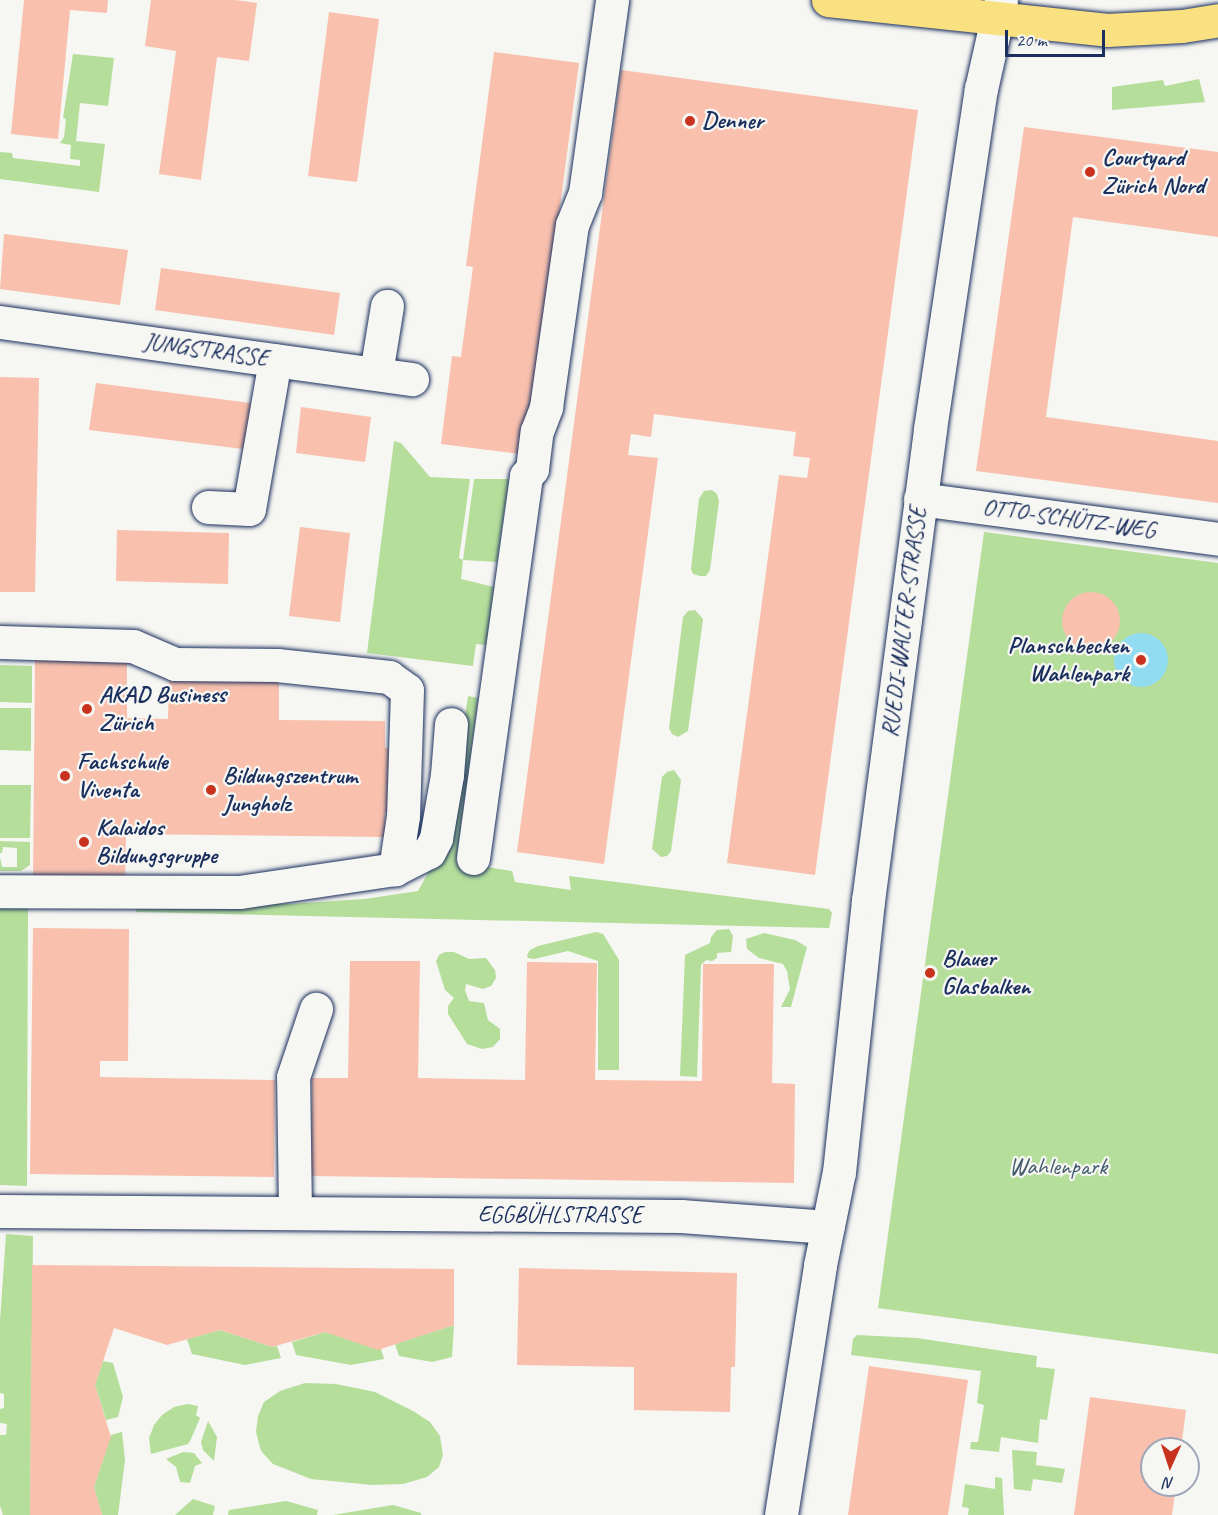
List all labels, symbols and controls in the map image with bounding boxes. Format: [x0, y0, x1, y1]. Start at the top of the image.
scale bar [1008, 18, 1108, 56]
text: 20 m [1016, 29, 1047, 51]
place label: Denner [702, 107, 763, 135]
marker: Denner [683, 114, 697, 128]
place label: Courtyard Zürich Nord [1102, 144, 1204, 200]
marker: Courtyard Zürich Nord [1083, 165, 1097, 179]
street label: JUNGSTRASSE [142, 327, 270, 373]
street label: OTTO-SCHÜTZ-WEG [981, 493, 1157, 545]
street label: RUEDI-WALTER-STRASSE [876, 505, 932, 739]
place label: Planschbecken Wahlenpark [1008, 632, 1129, 688]
marker: Planschbecken Wahlenpark [1134, 653, 1148, 667]
place label: AKAD Business Zürich [99, 681, 226, 737]
marker: AKAD Business Zürich [80, 702, 94, 716]
place label: Fachschule Viventa [77, 748, 167, 804]
place label: Bildungszentrum Jungholz [223, 762, 357, 818]
marker: Fachschule Viventa [58, 769, 72, 783]
marker: Bildungszentrum Jungholz [204, 783, 218, 797]
place label: Kalaidos Bildungsgruppe [96, 814, 217, 870]
marker: Kalaidos Bildungsgruppe [77, 835, 91, 849]
place label: Blauer Glasbalken [942, 945, 1030, 1001]
marker: Blauer Glasbalken [923, 966, 937, 980]
park label: Wahlenpark [1009, 1153, 1107, 1181]
street label: EGGBÜHLSTRASSE [478, 1201, 642, 1229]
north arrow [1140, 1437, 1200, 1497]
text: N [1164, 1473, 1175, 1493]

